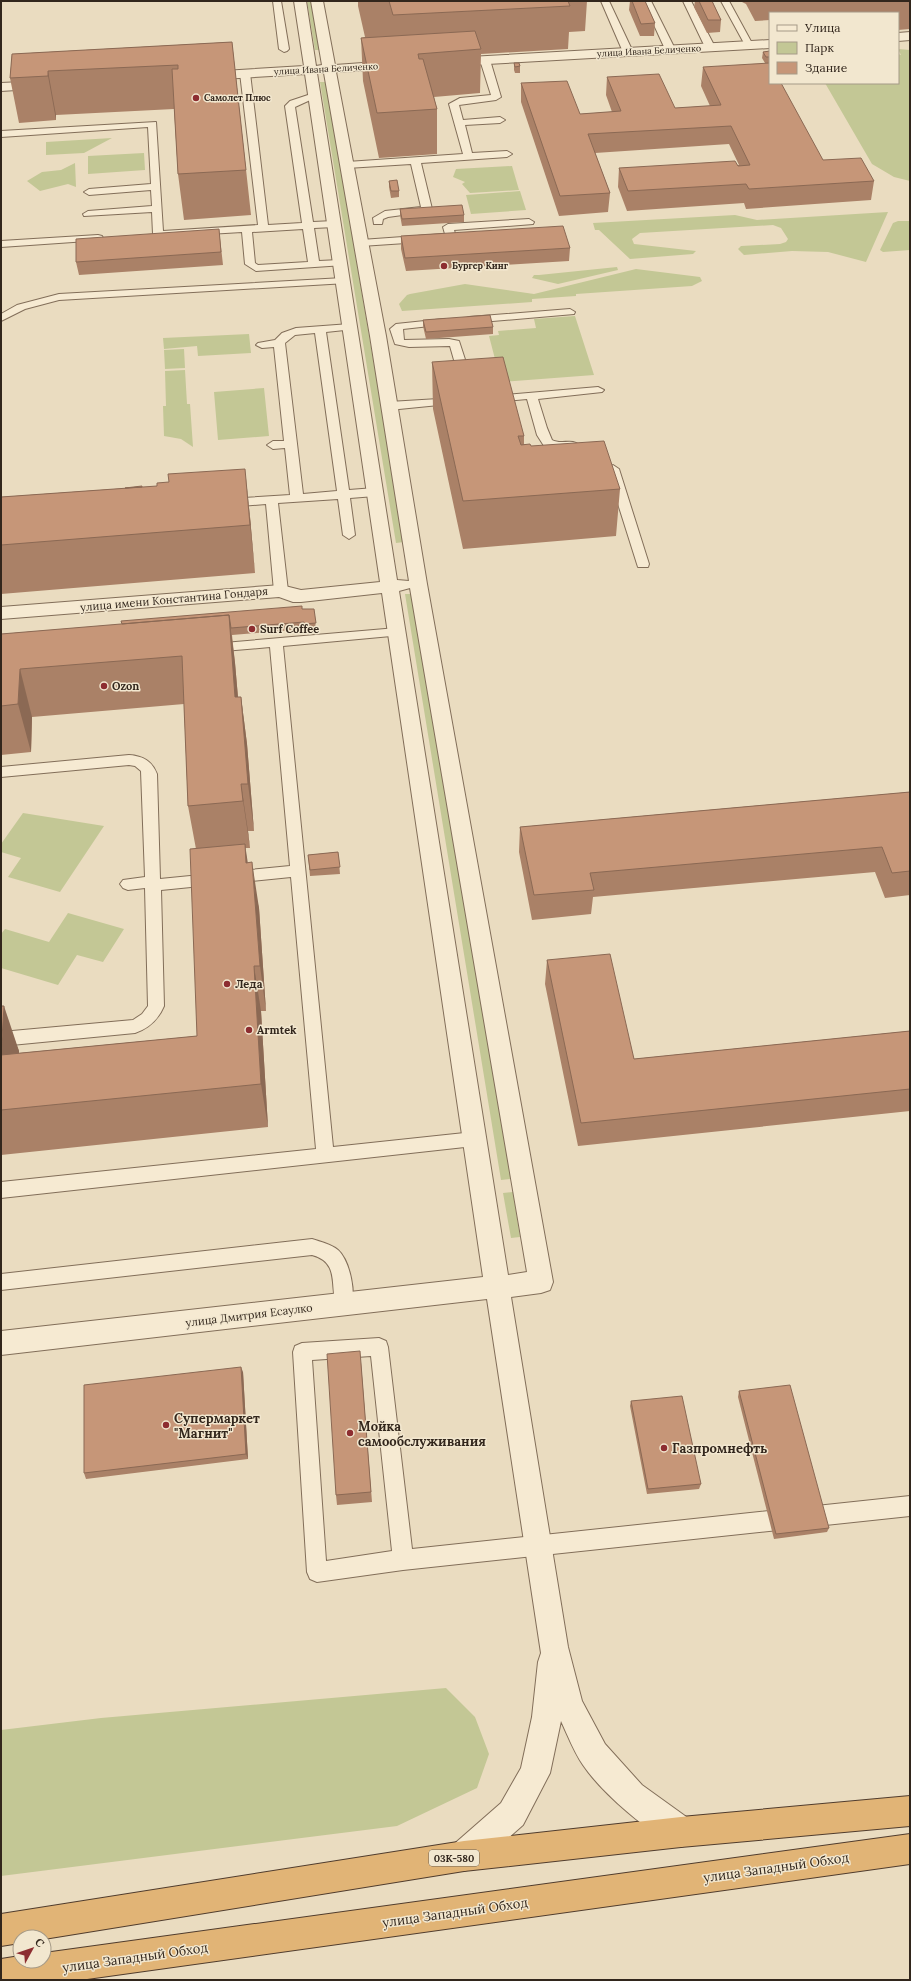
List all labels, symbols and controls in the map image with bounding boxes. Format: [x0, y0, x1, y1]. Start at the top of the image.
legend [769, 12, 899, 84]
text: Улица [804, 20, 841, 35]
text: Парк [805, 40, 834, 55]
street label: улица Ивана Беличенко [597, 42, 701, 59]
street label: улица Ивана Беличенко [274, 60, 378, 77]
text: Здание [805, 60, 848, 75]
place label: Самолет Плюс [204, 92, 271, 103]
marker: Самолет Плюс [191, 93, 201, 103]
place label: Бургер Кинг [452, 260, 509, 271]
marker: Бургер Кинг [439, 261, 449, 271]
street label: улица имени Константина Гондаря [80, 584, 268, 614]
place label: Surf Coffee [260, 622, 319, 636]
marker: Surf Coffee [247, 624, 257, 634]
place label: Ozon [112, 679, 139, 693]
marker: Ozon [99, 681, 109, 691]
place label: Леда [235, 977, 263, 991]
marker: Леда [222, 979, 232, 989]
place label: Armtek [257, 1023, 297, 1037]
marker: Armtek [244, 1025, 254, 1035]
street label: улица Дмитрия Есаулко [185, 1300, 313, 1330]
place label: Супермаркет "Магнит" [174, 1410, 260, 1442]
place label: Мойка самообслуживания [358, 1418, 486, 1450]
marker: Супермаркет "Магнит" [161, 1420, 171, 1430]
marker: Мойка самообслуживания [345, 1428, 355, 1438]
place label: Газпромнефть [672, 1440, 767, 1457]
marker: Газпромнефть [659, 1443, 669, 1453]
street label: улица Западный Обход [702, 1849, 850, 1886]
road number: 03К-580 [429, 1850, 479, 1866]
street label: улица Западный Обход [381, 1894, 529, 1931]
north arrow [12, 1929, 52, 1969]
text: С [32, 1935, 48, 1950]
street label: улица Западный Обход [61, 1939, 209, 1976]

